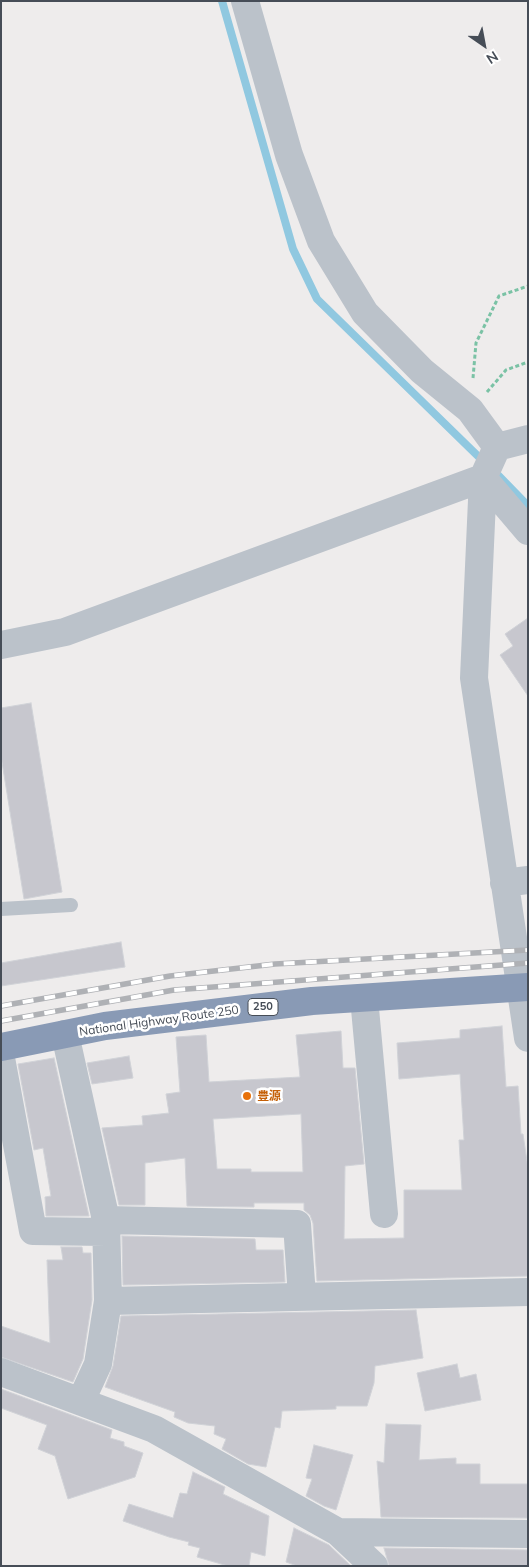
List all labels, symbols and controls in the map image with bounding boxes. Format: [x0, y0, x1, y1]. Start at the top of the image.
north arrow [459, 20, 509, 70]
text: N [483, 47, 502, 68]
road number: 250 [248, 999, 278, 1016]
street label: National Highway Route 250 [78, 1003, 240, 1039]
place label: 豊源 [257, 1089, 281, 1103]
marker: 豊源 [241, 1090, 253, 1102]

